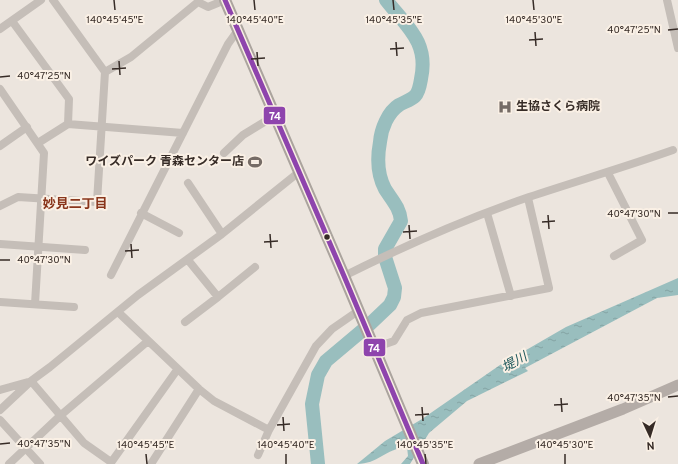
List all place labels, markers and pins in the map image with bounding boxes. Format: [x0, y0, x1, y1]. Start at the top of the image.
hospital icon: 生協さくら病院 [497, 99, 513, 115]
place label: 生協さくら病院 [516, 99, 600, 115]
place label: ワイズパーク 青森センター店 [85, 154, 244, 170]
sports icon: ワイズパーク 青森センター店 [247, 154, 263, 170]
unlabelled marker [322, 232, 332, 242]

